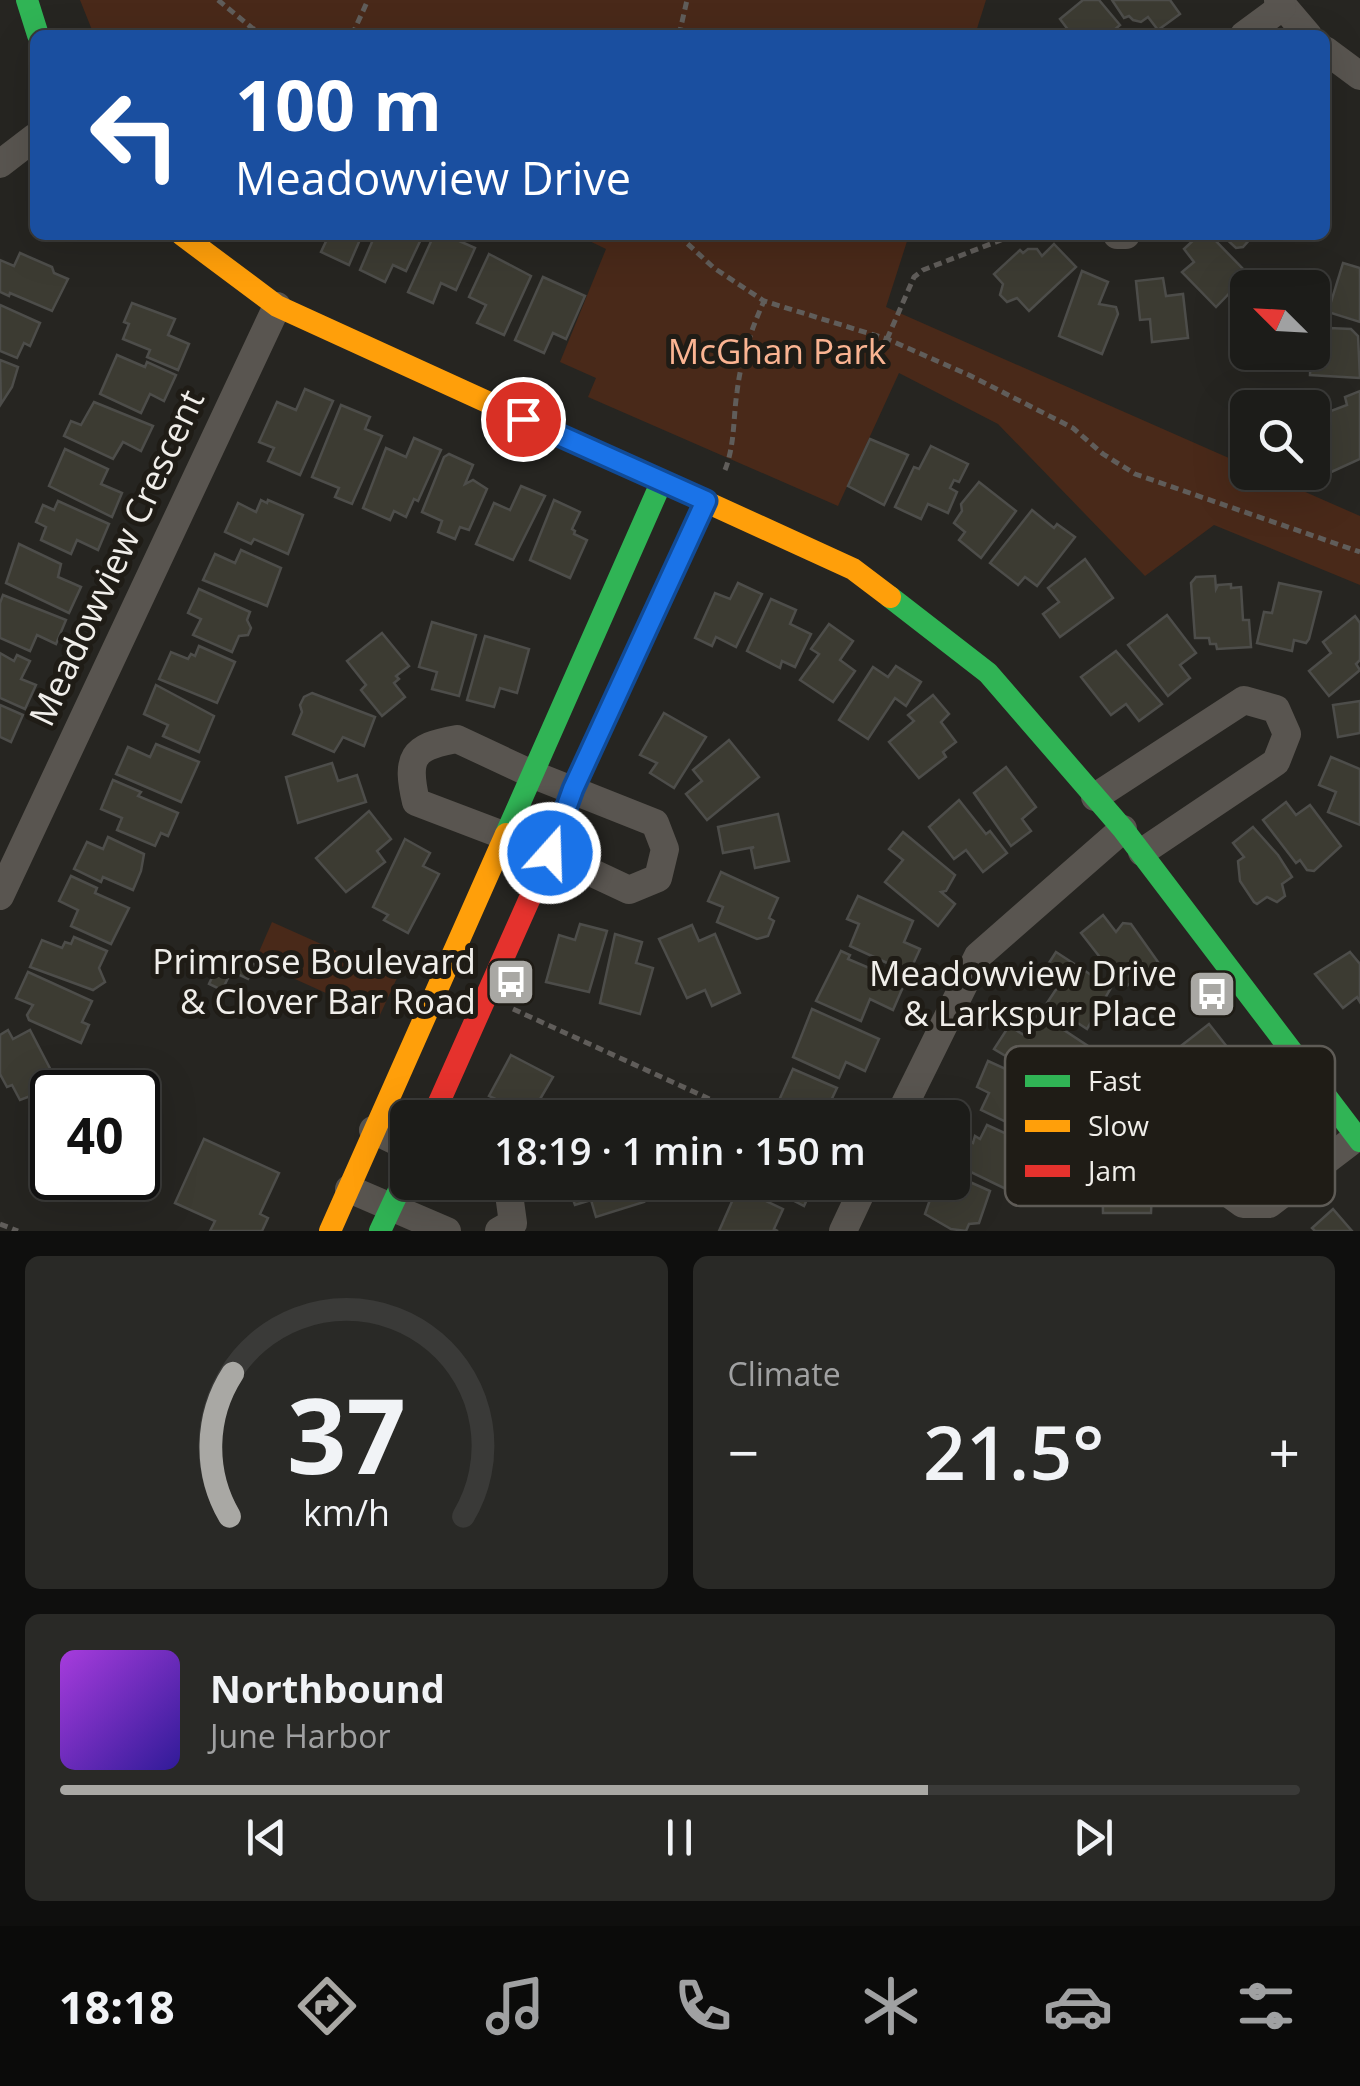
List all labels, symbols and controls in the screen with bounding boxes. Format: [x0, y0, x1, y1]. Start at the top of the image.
text: 100 m [235, 56, 442, 152]
icon: left [70, 70, 200, 200]
text: Meadowview Drive [235, 147, 631, 208]
north arrow [1230, 270, 1330, 370]
map controls [1230, 270, 1330, 490]
park label: McGhan Park [668, 327, 887, 374]
pin [481, 377, 566, 462]
street label: Meadowview Crescent [17, 382, 214, 733]
button: search [1230, 390, 1330, 490]
icon: arrive [496, 392, 551, 447]
position arrow [498, 801, 602, 905]
place label: Primrose Boulevard & Clover Bar Road [152, 937, 476, 1024]
place label: Meadowview Drive & Larkspur Place [869, 949, 1177, 1036]
bus stop icon: Primrose Boulevard & Clover Bar Road [485, 956, 537, 1008]
bus stop icon: Meadowview Drive & Larkspur Place [1186, 968, 1238, 1020]
legend [1005, 1046, 1335, 1206]
text: Fast [1088, 1061, 1141, 1099]
speed limit sign: 40 [30, 1070, 160, 1200]
text: Slow [1088, 1106, 1149, 1144]
text: 18:19 · 1 min · 150 m [494, 1124, 866, 1176]
text: Jam [1085, 1151, 1137, 1189]
text: Climate [728, 1352, 841, 1395]
text: 37 [287, 1363, 406, 1504]
text: 21.5° [923, 1400, 1104, 1502]
text: − [728, 1414, 759, 1489]
text: + [1269, 1414, 1300, 1489]
text: km/h [303, 1488, 390, 1536]
text: Northbound [210, 1662, 445, 1714]
text: June Harbor [210, 1714, 390, 1757]
icon: previous [239, 1810, 294, 1865]
icon: pause [652, 1810, 707, 1865]
icon: next [1066, 1810, 1121, 1865]
icon: directions [292, 1971, 362, 2041]
icon: music [480, 1971, 550, 2041]
icon: phone [668, 1971, 738, 2041]
icon: climate [856, 1971, 926, 2041]
icon: car [1043, 1971, 1113, 2041]
icon: filters [1231, 1971, 1301, 2041]
text: 18:18 [59, 1976, 175, 2037]

